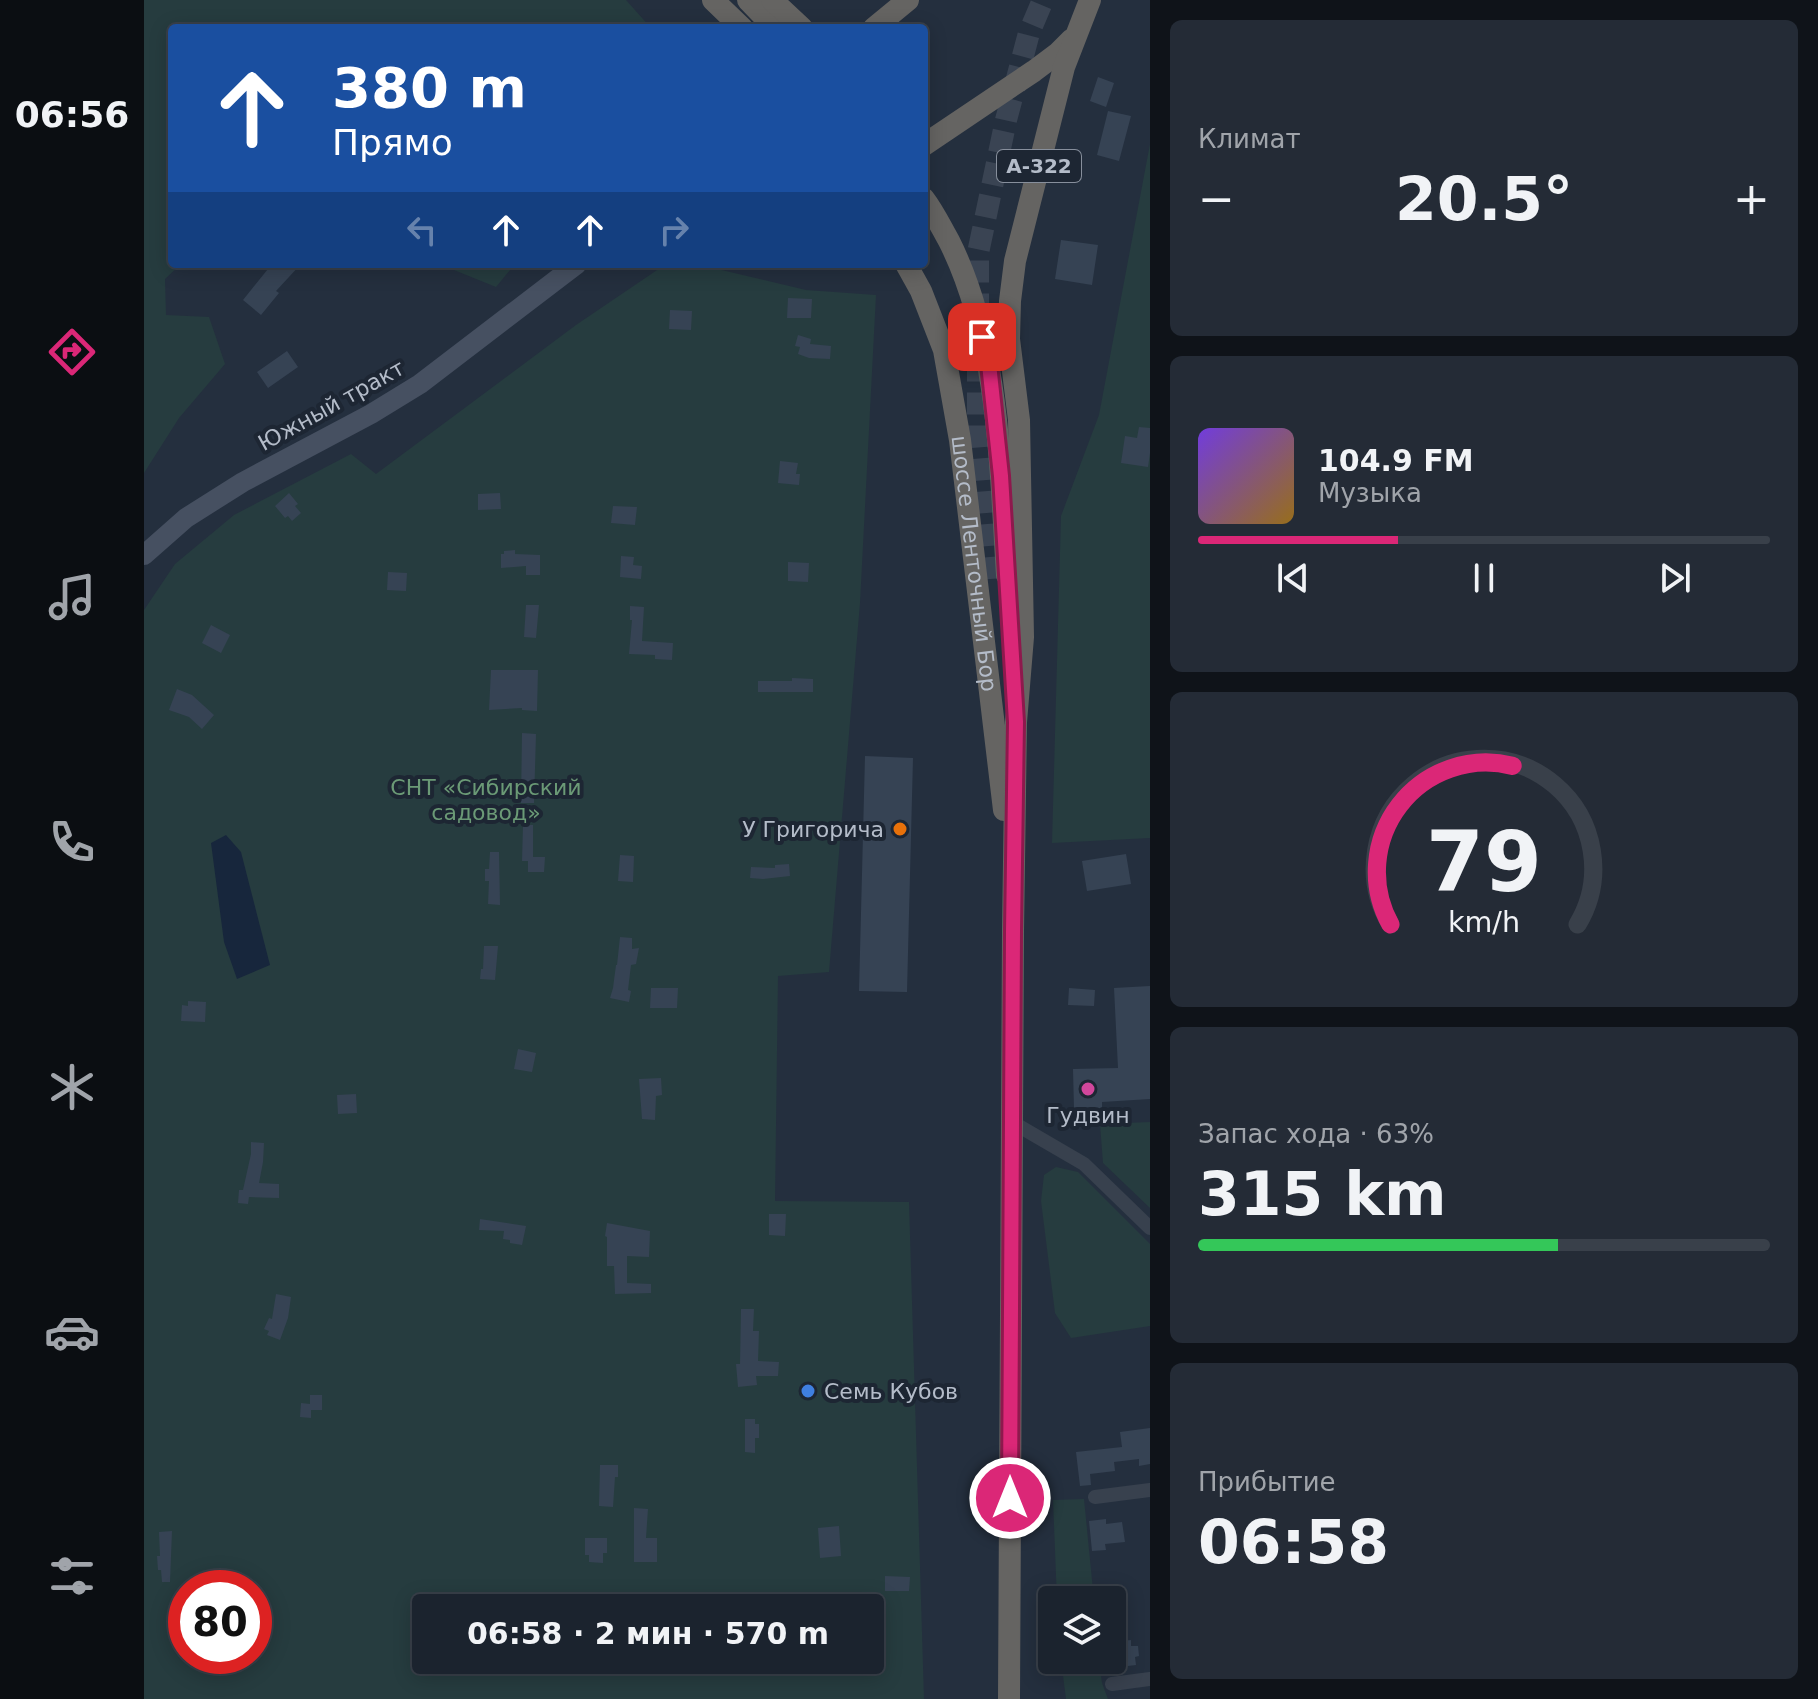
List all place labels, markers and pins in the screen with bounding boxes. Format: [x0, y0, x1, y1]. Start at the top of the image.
pin [948, 303, 1016, 371]
place label: У Григорича [742, 817, 884, 842]
marker: У Григорича [891, 820, 909, 838]
marker: Гудвин [1079, 1080, 1097, 1098]
place label: Гудвин [1046, 1103, 1130, 1128]
place label: Семь Кубов [824, 1379, 958, 1404]
marker: Семь Кубов [799, 1382, 817, 1400]

